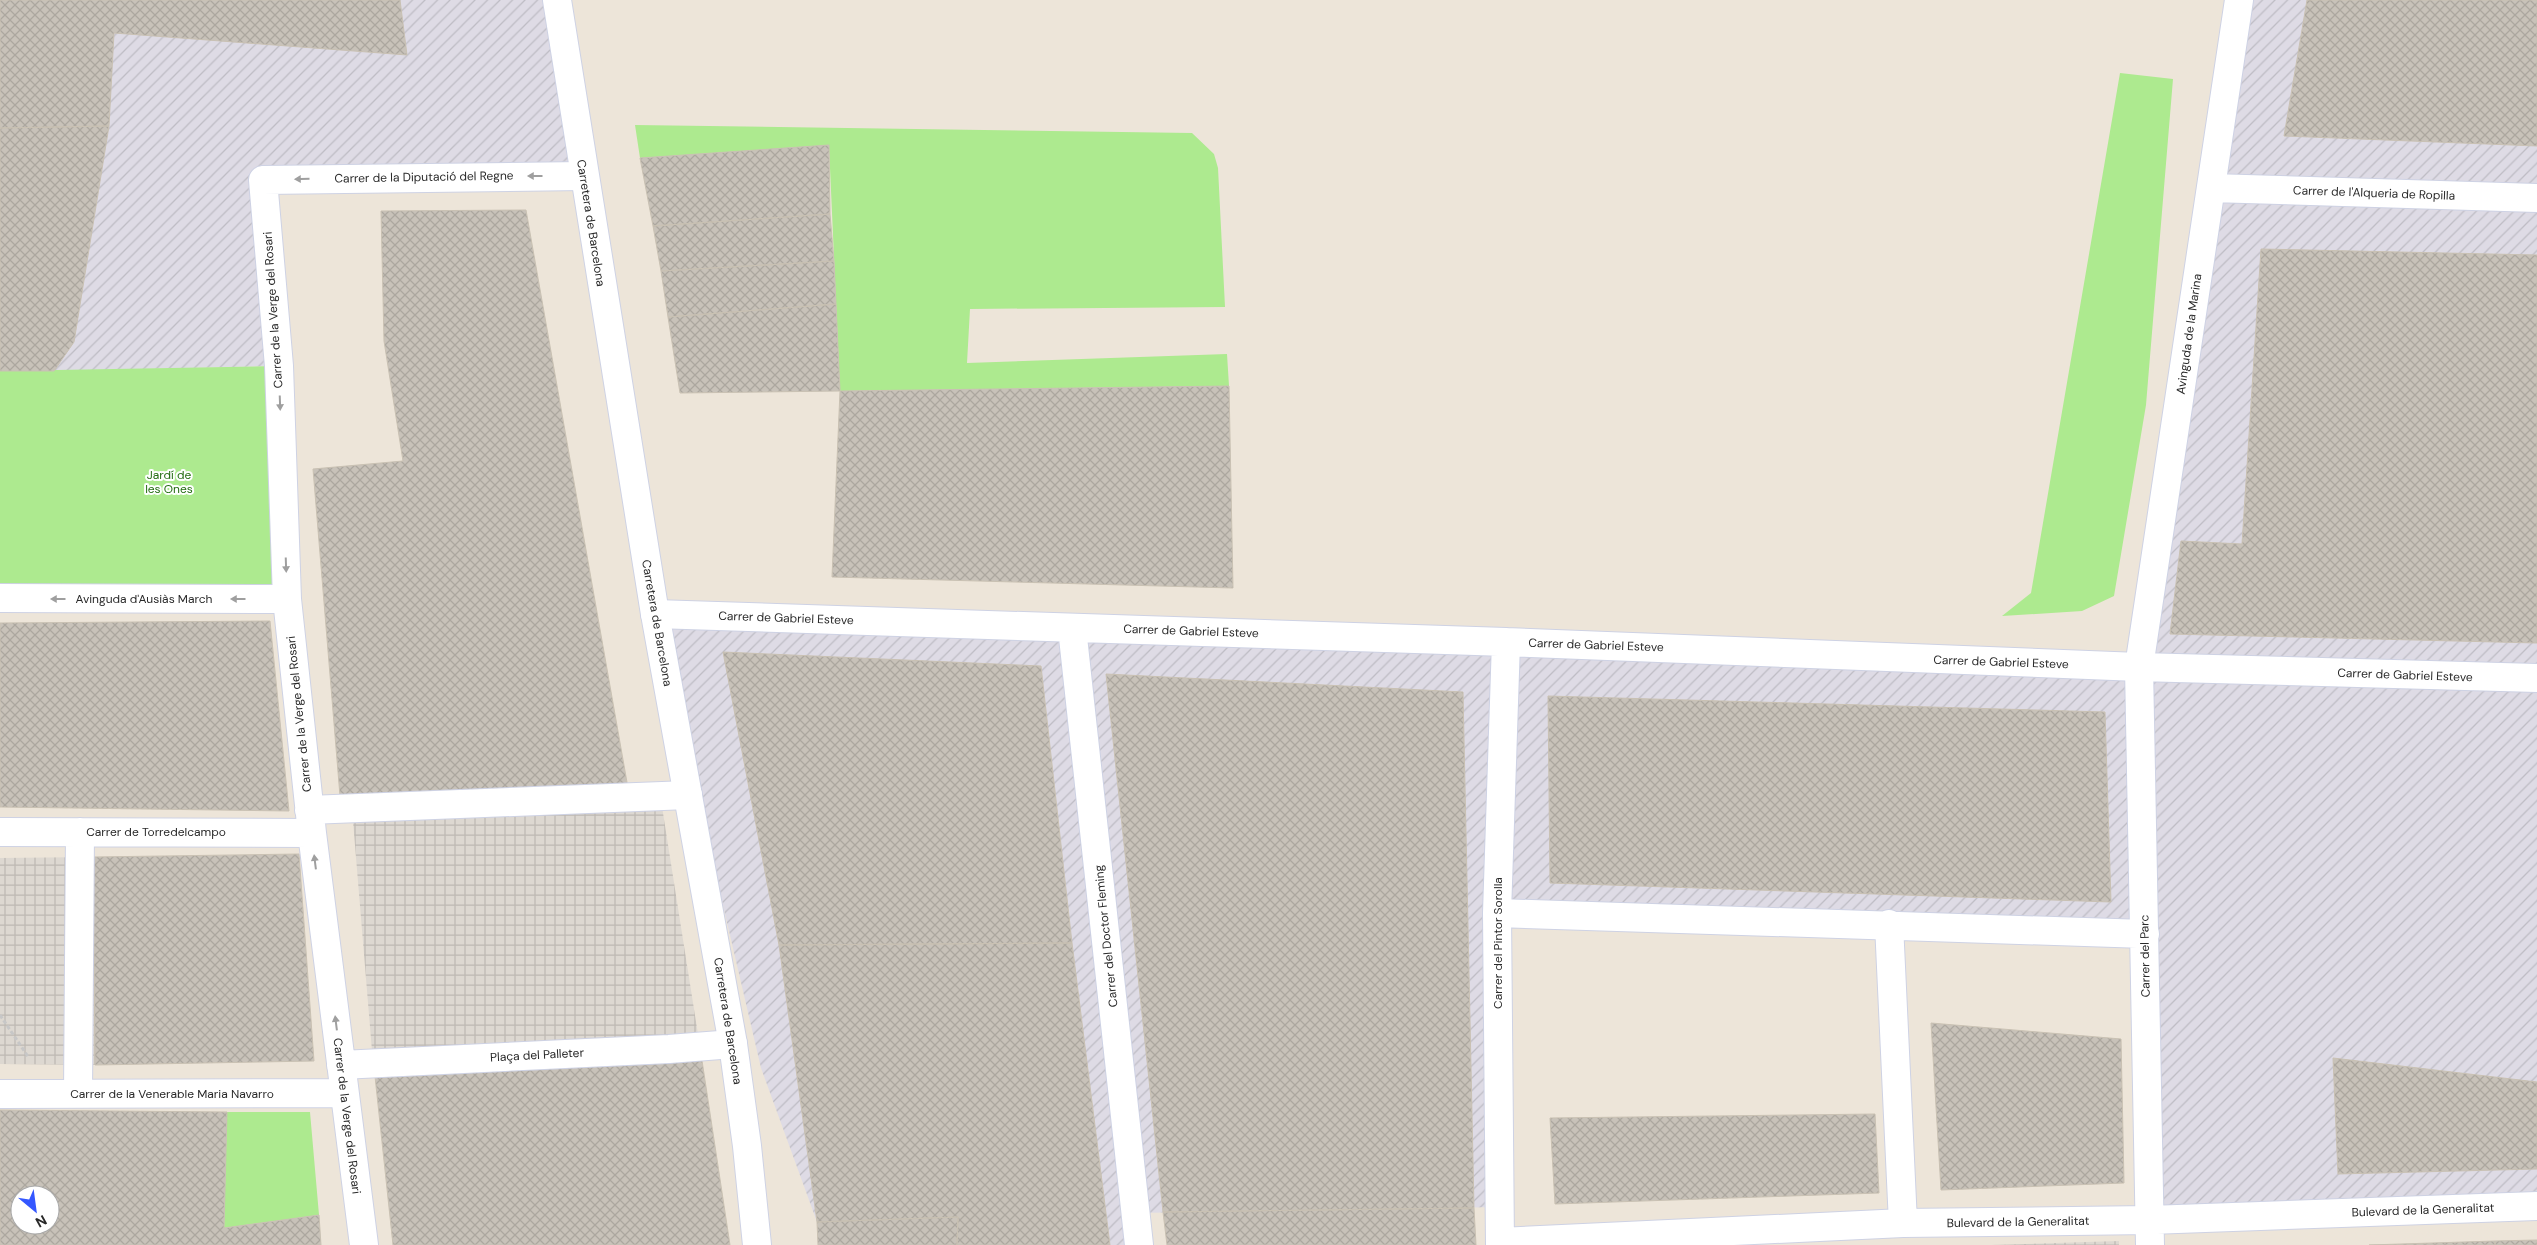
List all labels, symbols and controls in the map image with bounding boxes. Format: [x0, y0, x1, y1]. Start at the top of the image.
street label: Carretera de Barcelona [573, 158, 609, 288]
street label: Carrer de la Diputació del Regne [334, 167, 514, 187]
one-way arrow [527, 172, 543, 180]
one-way arrow [294, 175, 310, 183]
street label: Carrer de l'Alqueria de Ropilla [2293, 182, 2455, 204]
street label: Carrer de la Verge del Rosari [260, 231, 286, 389]
street label: Avinguda de la Marina [2173, 273, 2205, 395]
one-way arrow [276, 395, 284, 411]
park label: Jardí de les Ones [145, 467, 193, 497]
one-way arrow [283, 557, 291, 573]
street label: Carretera de Barcelona [638, 558, 676, 688]
street label: Avinguda d'Ausiàs March [76, 591, 213, 607]
one-way arrow [50, 595, 66, 603]
one-way arrow [230, 595, 246, 603]
street label: Carrer de Gabriel Esteve [718, 608, 854, 628]
street label: Carrer de Gabriel Esteve [1123, 621, 1259, 641]
street label: Carrer de la Verge del Rosari [283, 635, 315, 793]
street label: Carrer de Gabriel Esteve [1528, 635, 1664, 655]
street label: Carrer de Gabriel Esteve [1933, 652, 2069, 672]
street label: Carrer de Gabriel Esteve [2337, 665, 2473, 685]
street label: Carrer de Torredelcampo [86, 824, 226, 840]
one-way arrow [311, 853, 319, 869]
street label: Carrer del Doctor Fleming [1091, 864, 1121, 1008]
street label: Carrer del Pintor Sorolla [1490, 877, 1506, 1009]
street label: Carrer del Parc [2136, 914, 2154, 998]
street label: Carretera de Barcelona [710, 956, 746, 1086]
one-way arrow [331, 1015, 339, 1031]
street label: Carrer de la Verge del Rosari [329, 1037, 365, 1195]
street label: Plaça del Palleter [490, 1045, 585, 1065]
street label: Carrer de la Venerable Maria Navarro [70, 1086, 274, 1102]
north arrow [10, 1185, 60, 1235]
street label: Bulevard de la Generalitat [2351, 1200, 2495, 1220]
text: N [32, 1211, 50, 1232]
street label: Bulevard de la Generalitat [1947, 1213, 2090, 1231]

